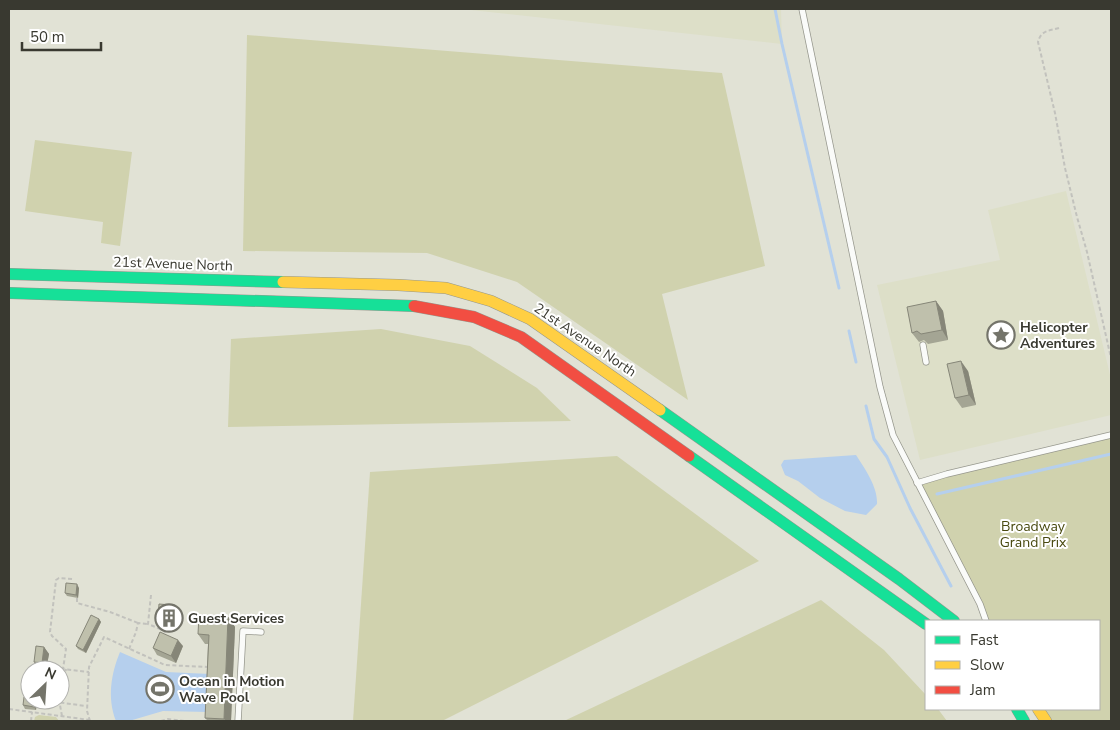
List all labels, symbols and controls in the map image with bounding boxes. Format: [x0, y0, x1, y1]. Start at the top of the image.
scale bar [22, 20, 101, 52]
text: 50 m [30, 27, 65, 47]
street label: 21st Avenue North [113, 252, 233, 276]
street label: 21st Avenue North [530, 299, 640, 381]
place label: Helicopter Adventures [1020, 318, 1095, 353]
place icon: Helicopter Adventures [986, 320, 1016, 350]
park label: Broadway Grand Prix [1000, 517, 1067, 552]
building icon: Guest Services [154, 603, 184, 633]
place label: Guest Services [188, 609, 284, 628]
legend [925, 620, 1100, 710]
text: Fast [970, 630, 999, 650]
text: Slow [970, 655, 1005, 675]
north arrow [20, 660, 70, 710]
text: N [42, 663, 59, 684]
place label: Ocean in Motion Wave Pool [179, 672, 285, 707]
sports icon: Ocean in Motion Wave Pool [145, 674, 175, 704]
text: Jam [969, 680, 996, 700]

